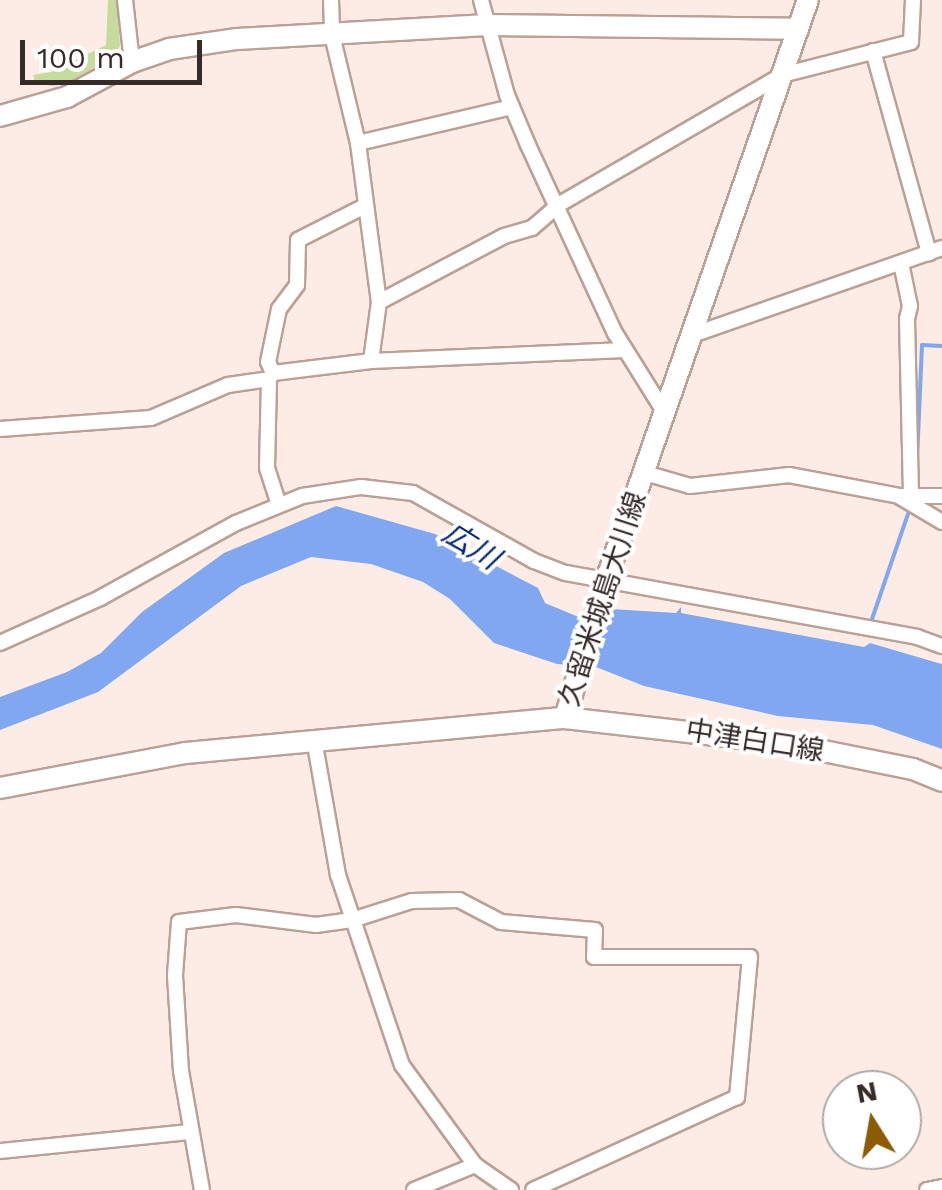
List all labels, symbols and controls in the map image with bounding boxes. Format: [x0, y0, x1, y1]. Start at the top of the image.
scale bar [25, 20, 208, 82]
text: 100 m [37, 40, 125, 75]
street label: 久留米城島大川線 [552, 487, 654, 711]
water label: 広川 [436, 515, 506, 577]
street label: 中津白口線 [683, 713, 827, 769]
north arrow [822, 1070, 922, 1170]
text: N [853, 1074, 880, 1110]

